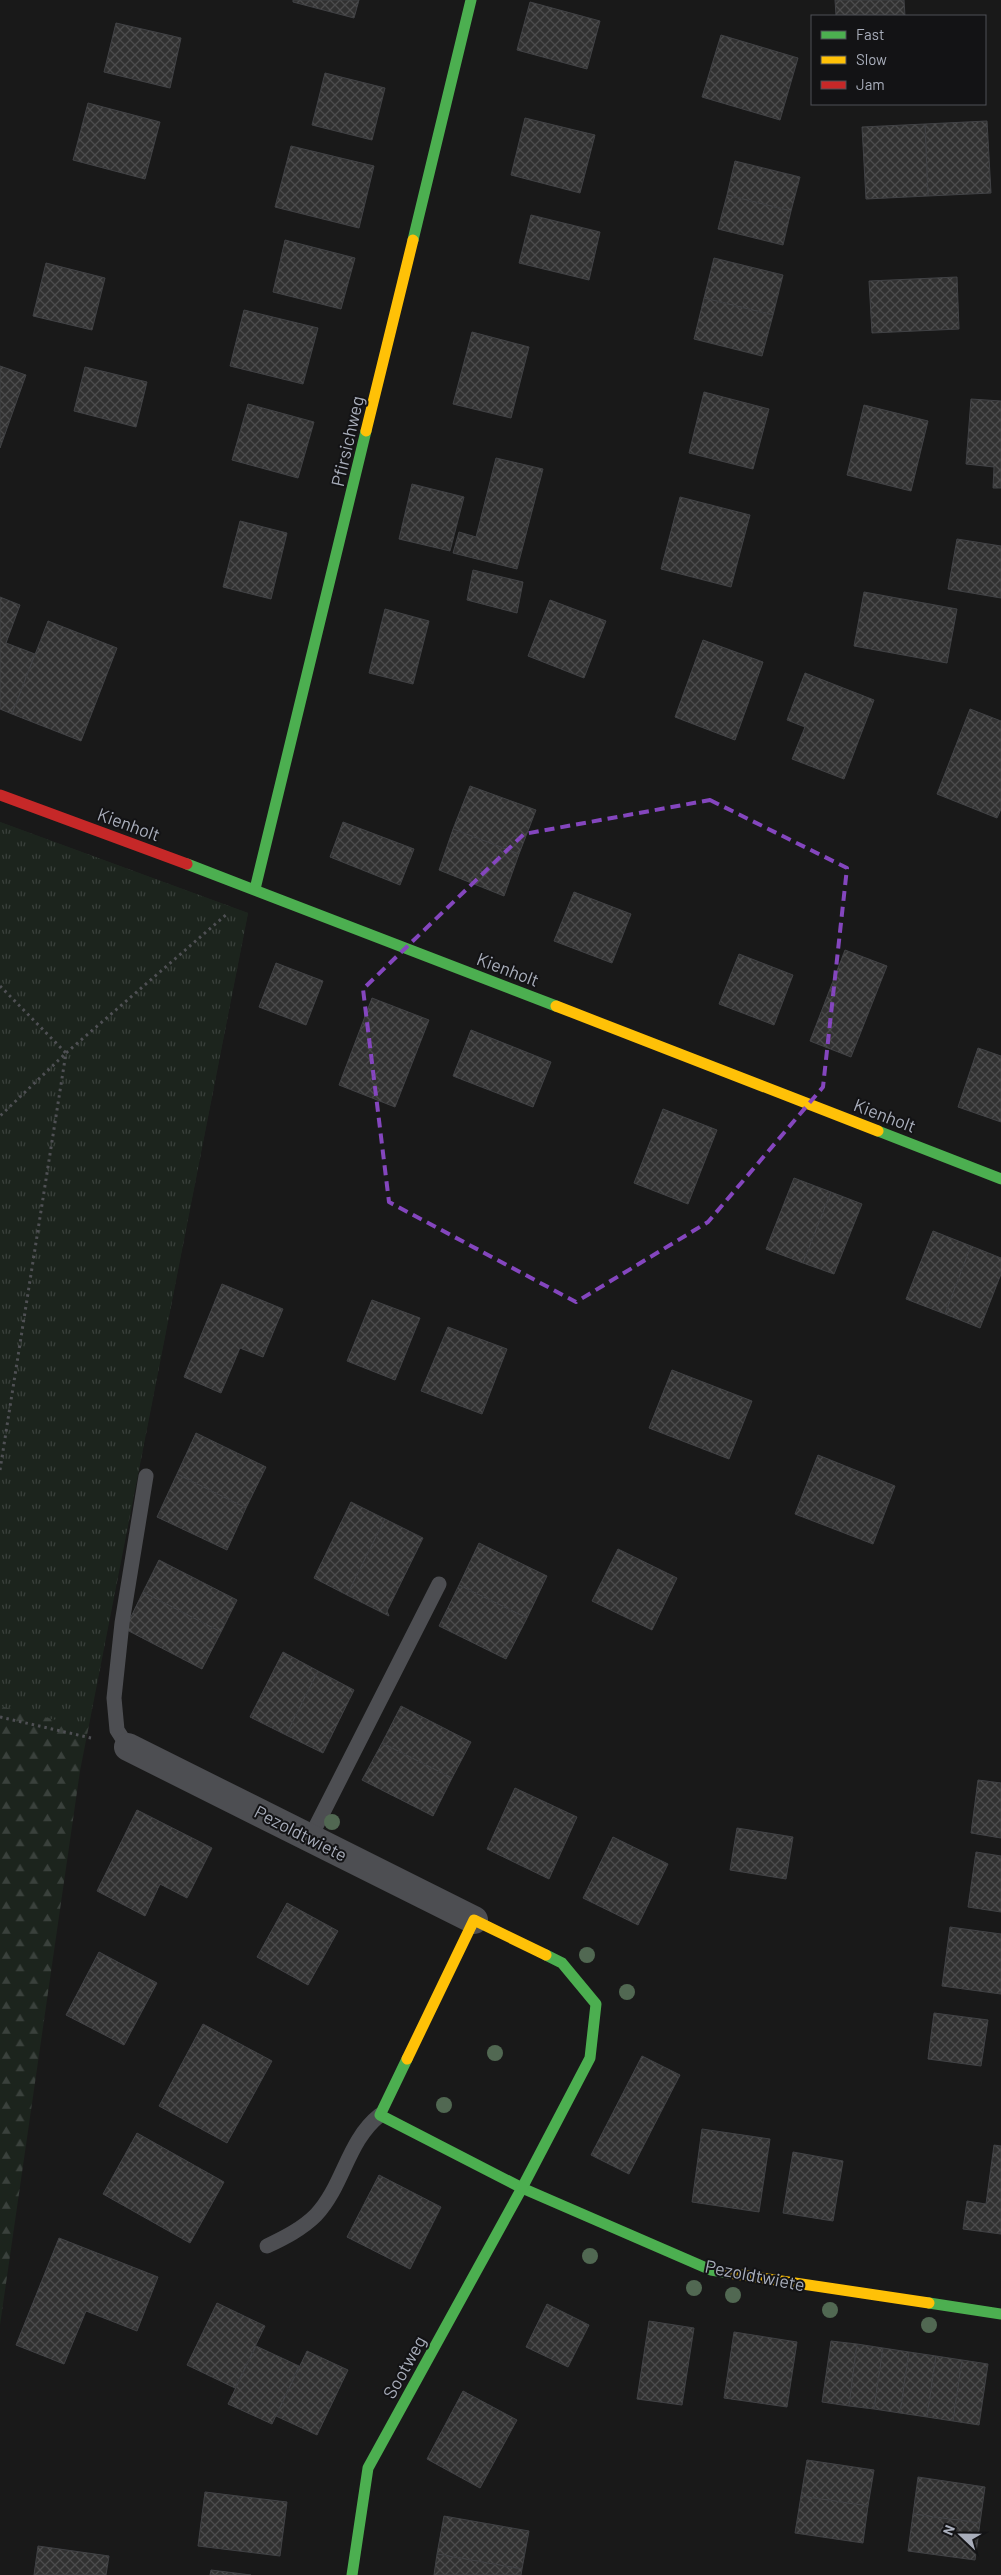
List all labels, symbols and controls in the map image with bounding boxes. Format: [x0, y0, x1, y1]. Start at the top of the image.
legend [811, 15, 986, 105]
text: Fast [856, 25, 884, 43]
text: Slow [856, 50, 887, 68]
text: Jam [856, 75, 885, 93]
street label: Pfirsichweg [326, 394, 368, 488]
street label: Kienholt [95, 803, 163, 845]
street label: Kienholt [474, 947, 542, 991]
street label: Kienholt [851, 1093, 919, 1137]
street label: Pezoldtwiete [251, 1800, 351, 1866]
street label: Pezoldtwiete [703, 2255, 807, 2295]
street label: Sootweg [378, 2332, 430, 2402]
north arrow [936, 2510, 986, 2560]
text: N [939, 2522, 958, 2537]

